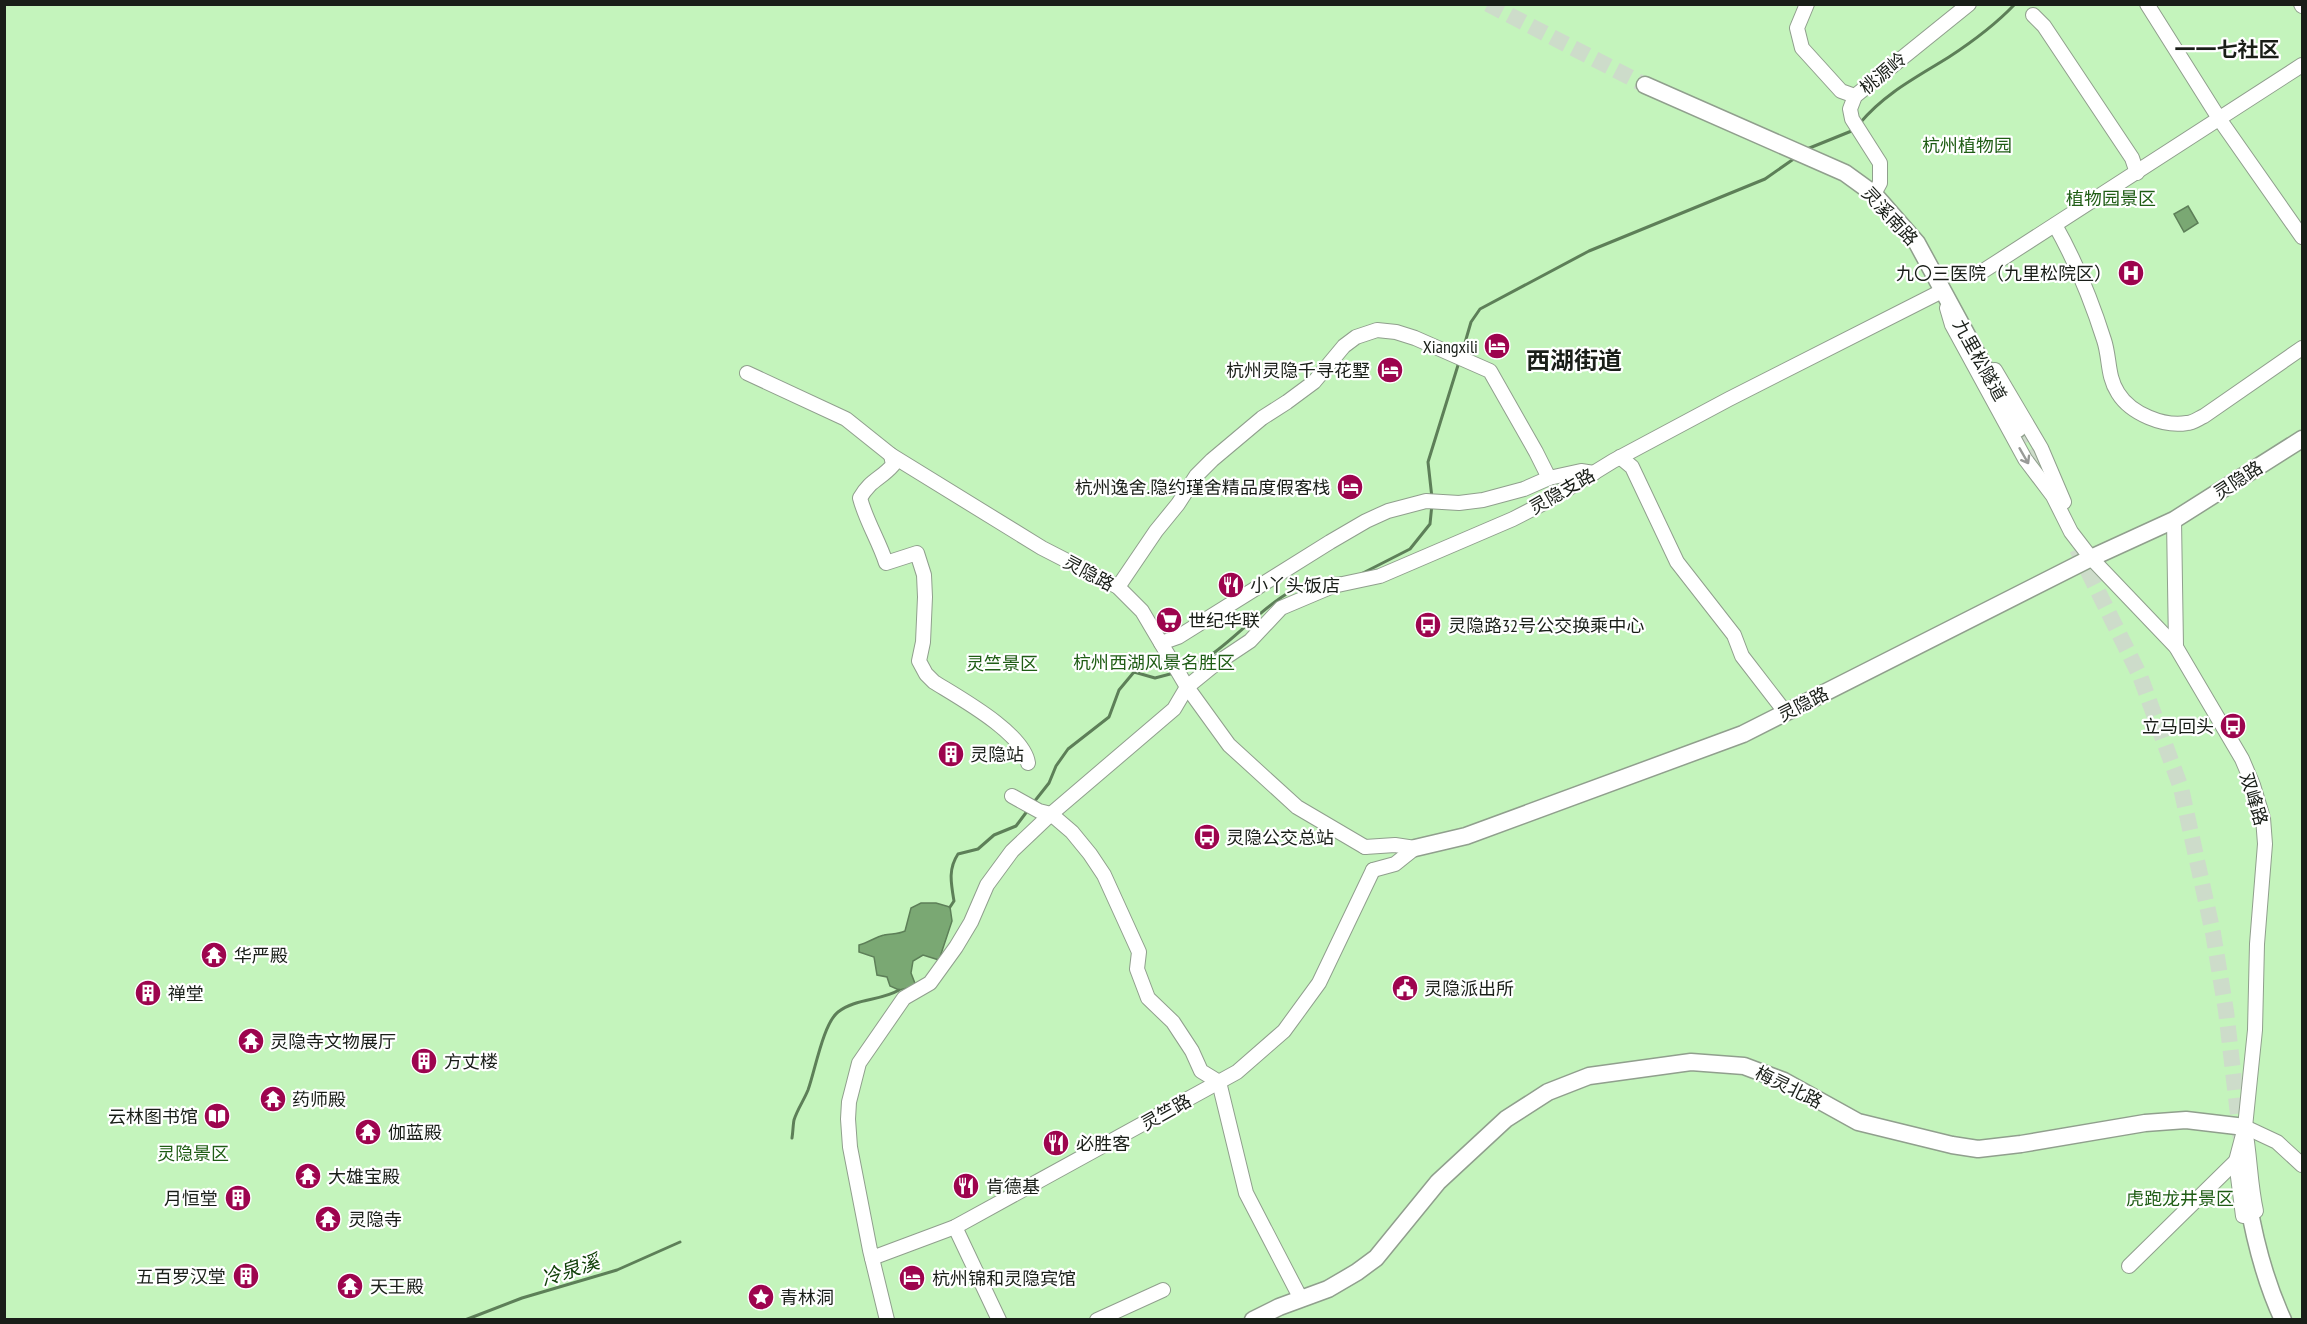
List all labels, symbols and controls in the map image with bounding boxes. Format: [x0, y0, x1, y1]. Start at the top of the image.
district label: 一一七社区 [2175, 36, 2280, 63]
street label: 桃源岭 [1855, 47, 1911, 99]
park label: 杭州植物园 [1922, 134, 2012, 157]
street label: 灵溪南路 [1857, 182, 1923, 250]
park label: 植物园景区 [2066, 187, 2156, 210]
hospital icon: 九〇三医院（九里松院区） [2116, 258, 2146, 288]
place label: 九〇三医院（九里松院区） [1896, 262, 2112, 285]
street label: 九里松隧道 [1948, 315, 2012, 405]
hotel icon: Xiangxili [1482, 331, 1512, 361]
place label: Xiangxili [1423, 335, 1478, 358]
district label: 西湖街道 [1526, 345, 1622, 376]
hotel icon: 杭州灵隐千寻花墅 [1375, 355, 1405, 385]
place label: 杭州灵隐千寻花墅 [1226, 359, 1370, 382]
one-way arrow [2018, 447, 2030, 464]
street label: 灵隐路 [2209, 456, 2267, 504]
street label: 灵隐支路 [1525, 463, 1599, 519]
hotel icon: 杭州逸舍.隐约瑾舍精品度假客栈 [1335, 472, 1365, 502]
place label: 杭州逸舍.隐约瑾舍精品度假客栈 [1075, 476, 1330, 499]
street label: 灵隐路 [1060, 550, 1118, 596]
restaurant icon: 小丫头饭店 [1216, 570, 1246, 600]
place label: 小丫头饭店 [1250, 574, 1340, 597]
supermarket icon: 世纪华联 [1154, 605, 1184, 635]
place label: 世纪华联 [1188, 609, 1260, 632]
bus stop icon: 灵隐路32号公交换乘中心 [1413, 610, 1443, 640]
place label: 灵隐路32号公交换乘中心 [1448, 614, 1644, 637]
park label: 杭州西湖风景名胜区 [1073, 651, 1235, 674]
park label: 灵竺景区 [966, 652, 1038, 675]
street label: 灵隐路 [1774, 681, 1832, 727]
bus stop icon: 立马回头 [2218, 711, 2248, 741]
place label: 立马回头 [2142, 715, 2214, 738]
building icon: 灵隐站 [936, 739, 966, 769]
place label: 灵隐站 [970, 743, 1024, 766]
street label: 双峰路 [2235, 770, 2273, 828]
bus stop icon: 灵隐公交总站 [1192, 822, 1222, 852]
place label: 灵隐公交总站 [1226, 826, 1334, 849]
temple icon: 华严殿 [199, 940, 229, 970]
place label: 华严殿 [234, 944, 288, 967]
public building icon: 灵隐派出所 [1390, 973, 1420, 1003]
place label: 灵隐派出所 [1424, 977, 1514, 1000]
building icon: 禅堂 [133, 978, 163, 1008]
place label: 禅堂 [168, 982, 204, 1005]
temple icon: 灵隐寺文物展厅 [236, 1026, 266, 1056]
place label: 灵隐寺文物展厅 [270, 1030, 396, 1053]
building icon: 方丈楼 [409, 1046, 439, 1076]
place label: 方丈楼 [444, 1050, 498, 1073]
street label: 梅灵北路 [1752, 1061, 1826, 1113]
temple icon: 药师殿 [258, 1084, 288, 1114]
place label: 药师殿 [292, 1088, 346, 1111]
street label: 灵竺路 [1137, 1089, 1195, 1135]
library icon: 云林图书馆 [202, 1101, 232, 1131]
place label: 云林图书馆 [108, 1105, 198, 1128]
temple icon: 伽蓝殿 [353, 1117, 383, 1147]
place label: 伽蓝殿 [388, 1121, 442, 1144]
restaurant icon: 必胜客 [1041, 1128, 1071, 1158]
place label: 必胜客 [1076, 1132, 1130, 1155]
park label: 灵隐景区 [157, 1142, 229, 1165]
temple icon: 大雄宝殿 [293, 1161, 323, 1191]
place label: 大雄宝殿 [328, 1165, 400, 1188]
restaurant icon: 肯德基 [951, 1171, 981, 1201]
place label: 肯德基 [986, 1175, 1040, 1198]
building icon: 月恒堂 [223, 1183, 253, 1213]
place label: 月恒堂 [164, 1187, 218, 1210]
park label: 虎跑龙井景区 [2126, 1187, 2234, 1210]
temple icon: 灵隐寺 [313, 1204, 343, 1234]
place label: 灵隐寺 [348, 1208, 402, 1231]
water label: 冷泉溪 [537, 1248, 604, 1292]
building icon: 五百罗汉堂 [231, 1261, 261, 1291]
hotel icon: 杭州锦和灵隐宾馆 [897, 1263, 927, 1293]
place label: 五百罗汉堂 [136, 1265, 226, 1288]
place label: 杭州锦和灵隐宾馆 [932, 1267, 1076, 1290]
temple icon: 天王殿 [335, 1271, 365, 1301]
place label: 天王殿 [370, 1275, 424, 1298]
place icon: 青林洞 [746, 1282, 776, 1312]
place label: 青林洞 [780, 1286, 834, 1309]

